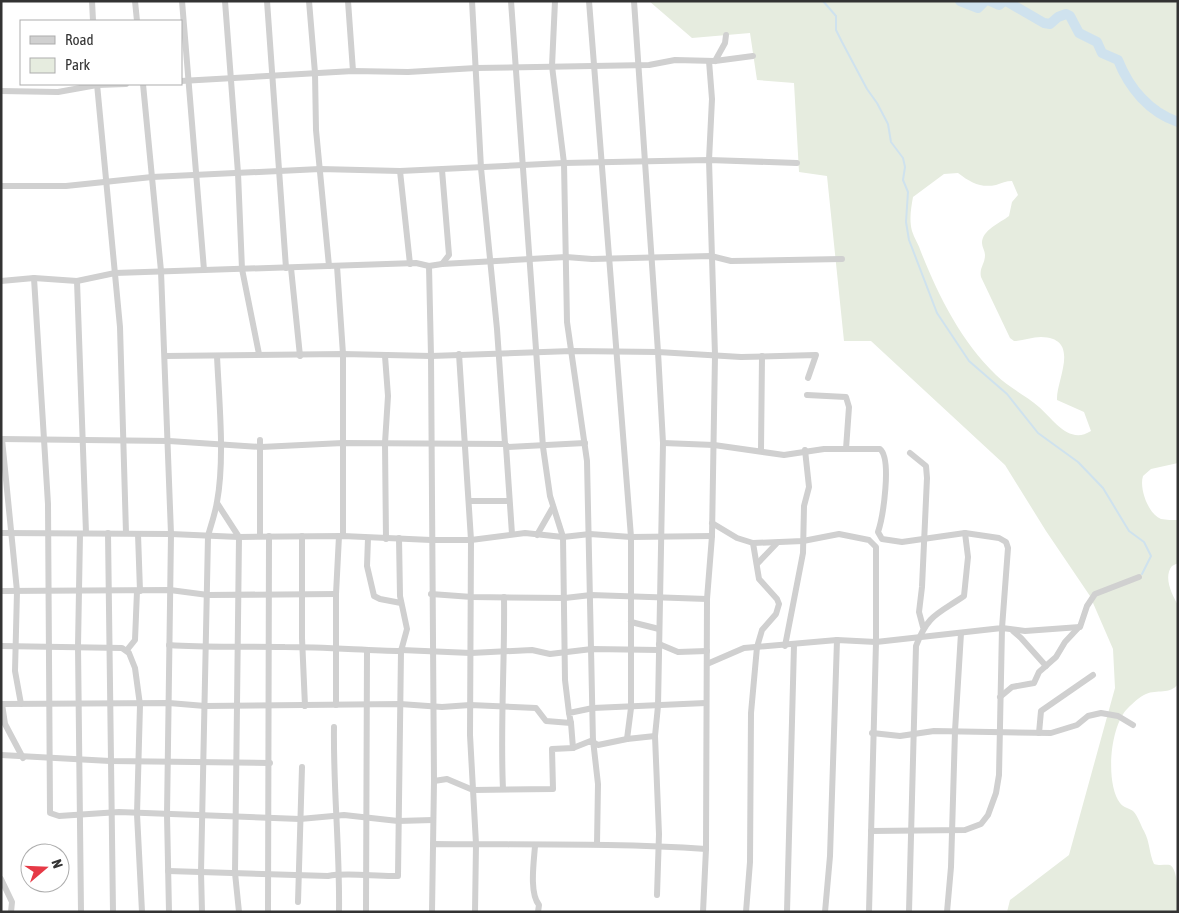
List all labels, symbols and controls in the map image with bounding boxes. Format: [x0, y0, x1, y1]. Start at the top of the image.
legend [20, 20, 182, 85]
text: Road [65, 31, 94, 48]
text: Park [65, 56, 90, 73]
north arrow [20, 843, 70, 893]
text: N [48, 857, 66, 870]

